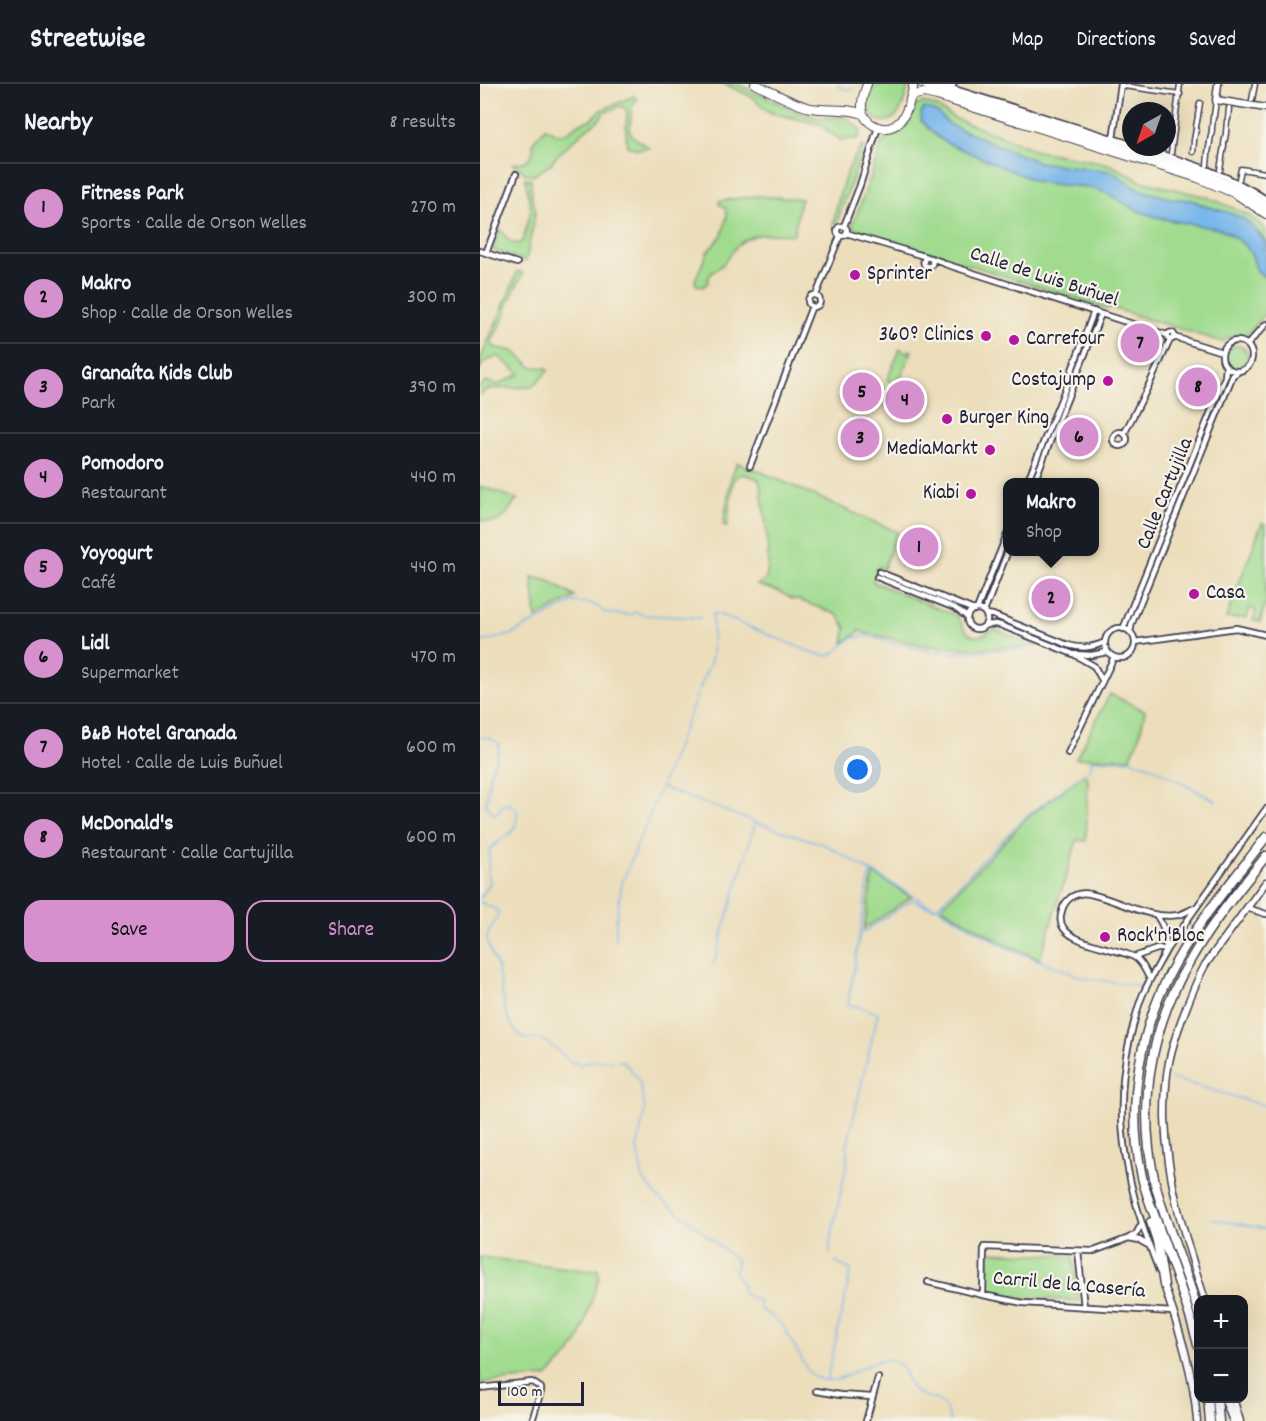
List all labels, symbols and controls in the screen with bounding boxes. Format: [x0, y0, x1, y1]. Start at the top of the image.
text: Streetwise [30, 21, 145, 61]
text: Map [1012, 26, 1043, 56]
text: Directions [1076, 26, 1156, 56]
text: Saved [1189, 26, 1236, 56]
north arrow [1122, 102, 1176, 156]
text: Nearby [24, 105, 92, 142]
text: 8 results [390, 109, 456, 137]
text: Fitness Park [81, 179, 184, 210]
text: 1 [41, 194, 46, 222]
text: 270 m [410, 194, 456, 222]
text: Sports · Calle de Orson Welles [81, 210, 307, 238]
street label: Calle de Luis Buñuel [966, 240, 1122, 316]
place label: Sprinter [867, 260, 932, 290]
marker: Sprinter [848, 268, 862, 282]
text: Makro [81, 269, 131, 300]
text: 2 [39, 284, 48, 312]
text: 300 m [407, 284, 456, 312]
text: Shop · Calle de Orson Welles [81, 300, 293, 328]
pin: 7 [1120, 320, 1160, 366]
place label: 360º Clinics [879, 321, 974, 351]
place label: Carrefour [1026, 325, 1105, 355]
marker: 360º Clinics [979, 329, 993, 343]
marker: Carrefour [1007, 333, 1021, 347]
text: Granaíta Kids Club [81, 359, 233, 390]
pin: 8 [1178, 364, 1218, 410]
place label: Costajump [1011, 366, 1096, 396]
pin: 5 [842, 370, 881, 414]
text: 3 [39, 374, 48, 402]
text: 390 m [409, 374, 456, 402]
marker: Costajump [1101, 374, 1115, 388]
pin: 4 [886, 378, 924, 422]
text: Park [81, 390, 115, 418]
place label: Burger King [959, 404, 1049, 434]
marker: Burger King [940, 412, 954, 426]
pin: 6 [1060, 414, 1098, 460]
pin: 3 [840, 416, 880, 460]
street label: Calle Cartujilla [1130, 432, 1202, 554]
place label: MediaMarkt [887, 435, 978, 465]
marker: MediaMarkt [983, 443, 997, 457]
text: Pomodoro [81, 449, 164, 480]
text: 4 [39, 464, 48, 492]
text: 440 m [410, 464, 456, 492]
popup [1003, 478, 1099, 556]
place label: Kiabi [923, 479, 959, 509]
text: Restaurant [81, 480, 167, 508]
marker: Kiabi [964, 487, 978, 501]
text: Makro [1026, 488, 1076, 519]
text: Shop [1026, 519, 1062, 547]
pin: 1 [900, 524, 938, 570]
text: Yoyogurt [81, 539, 153, 570]
text: 5 [39, 554, 48, 582]
text: 440 m [410, 554, 456, 582]
text: Café [81, 570, 116, 598]
pin: 2 [1032, 576, 1070, 620]
place label: Casa [1206, 579, 1246, 609]
marker: Casa [1187, 587, 1201, 601]
text: Lidl [81, 629, 110, 660]
text: 6 [39, 644, 48, 672]
text: 470 m [411, 644, 456, 672]
text: Supermarket [81, 660, 179, 688]
text: B&B Hotel Granada [81, 719, 236, 750]
text: 7 [40, 734, 47, 762]
text: 600 m [406, 734, 456, 762]
text: Hotel · Calle de Luis Buñuel [81, 750, 283, 778]
your location [843, 755, 872, 784]
text: McDonald's [81, 809, 174, 840]
text: 8 [39, 824, 48, 852]
text: 600 m [406, 824, 456, 852]
text: Restaurant · Calle Cartujilla [81, 840, 293, 868]
button: Save [24, 900, 234, 962]
button: Share [246, 900, 456, 962]
place label: Rock'n'Bloc [1117, 922, 1204, 952]
marker: Rock'n'Bloc [1098, 930, 1112, 944]
street label: Carril de la Casería [992, 1264, 1148, 1308]
map controls [1194, 1295, 1248, 1403]
button: + [1194, 1295, 1248, 1349]
button: − [1194, 1349, 1248, 1403]
scale bar [498, 1379, 584, 1406]
text: 100 m [507, 1381, 543, 1404]

